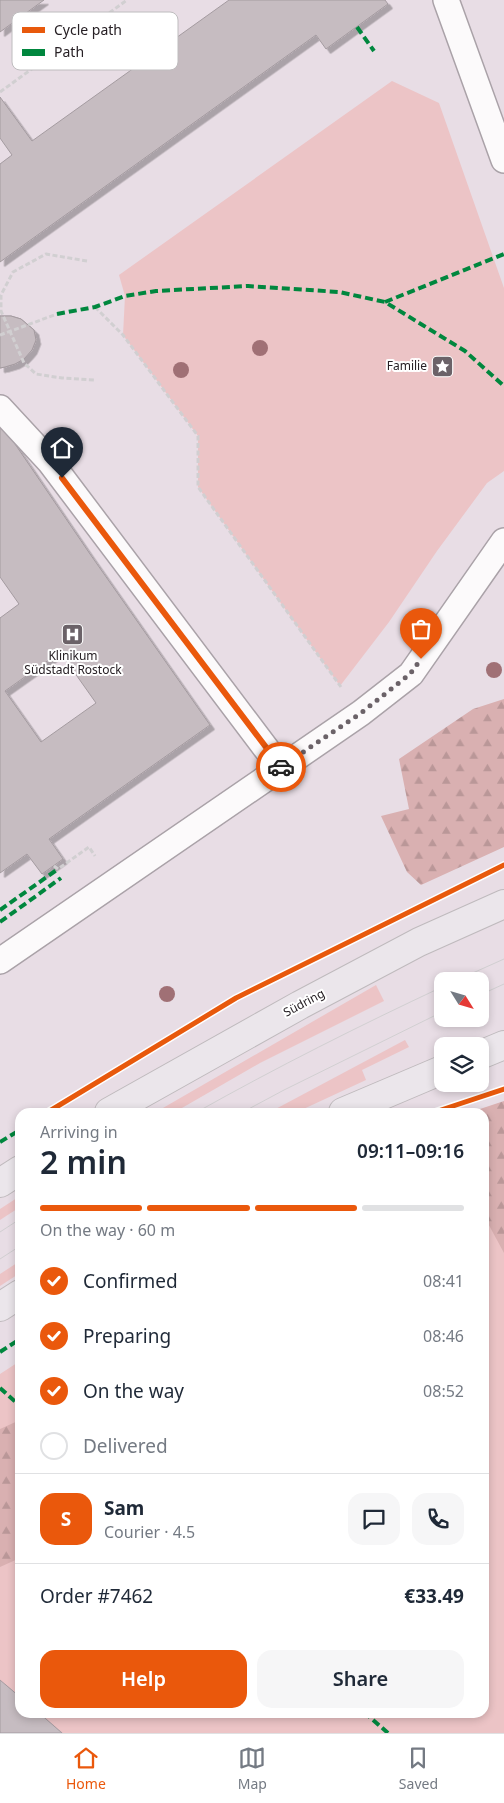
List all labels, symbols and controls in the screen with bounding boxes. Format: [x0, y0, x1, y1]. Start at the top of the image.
legend [12, 12, 178, 70]
text: Cycle path [54, 20, 122, 39]
text: Path [54, 42, 84, 61]
place icon: Familie [431, 354, 455, 378]
place label: Familie [387, 357, 427, 374]
pin [41, 427, 83, 478]
icon: home [48, 434, 76, 462]
pin [400, 608, 442, 659]
icon: bag [407, 615, 435, 643]
hospital icon: Klinikum Südstadt Rostock [61, 623, 85, 647]
place label: Klinikum Südstadt Rostock [24, 647, 122, 678]
courier [256, 742, 306, 792]
icon: car [267, 753, 295, 781]
north arrow [434, 972, 489, 1028]
map controls [434, 972, 489, 1092]
street label: Südring [280, 985, 327, 1020]
button: layers [434, 1037, 489, 1092]
text: Arriving in [40, 1121, 118, 1143]
text: 09:11–09:16 [357, 1138, 464, 1164]
text: 2 min [40, 1140, 127, 1183]
text: On the way · 60 m [40, 1219, 175, 1241]
icon: check [40, 1267, 68, 1295]
text: Confirmed [83, 1268, 178, 1294]
text: 08:41 [423, 1270, 464, 1292]
icon: check [40, 1322, 68, 1350]
text: Preparing [83, 1323, 171, 1349]
text: 08:46 [423, 1325, 464, 1347]
icon: check [40, 1377, 68, 1405]
text: On the way [83, 1378, 184, 1404]
text: 08:52 [423, 1380, 464, 1402]
text: Delivered [83, 1433, 168, 1459]
button: chat [348, 1493, 400, 1545]
button: phone [412, 1493, 464, 1545]
text: Sam [104, 1495, 144, 1521]
text: S [61, 1506, 71, 1532]
text: Courier · 4.5 [104, 1521, 195, 1543]
text: Order #7462 [40, 1583, 153, 1609]
text: €33.49 [404, 1583, 464, 1609]
button: Help [40, 1650, 247, 1708]
button: Share [257, 1650, 464, 1708]
tab: Home [66, 1744, 106, 1793]
tab: Map [238, 1744, 267, 1793]
tab: Saved [399, 1744, 438, 1793]

